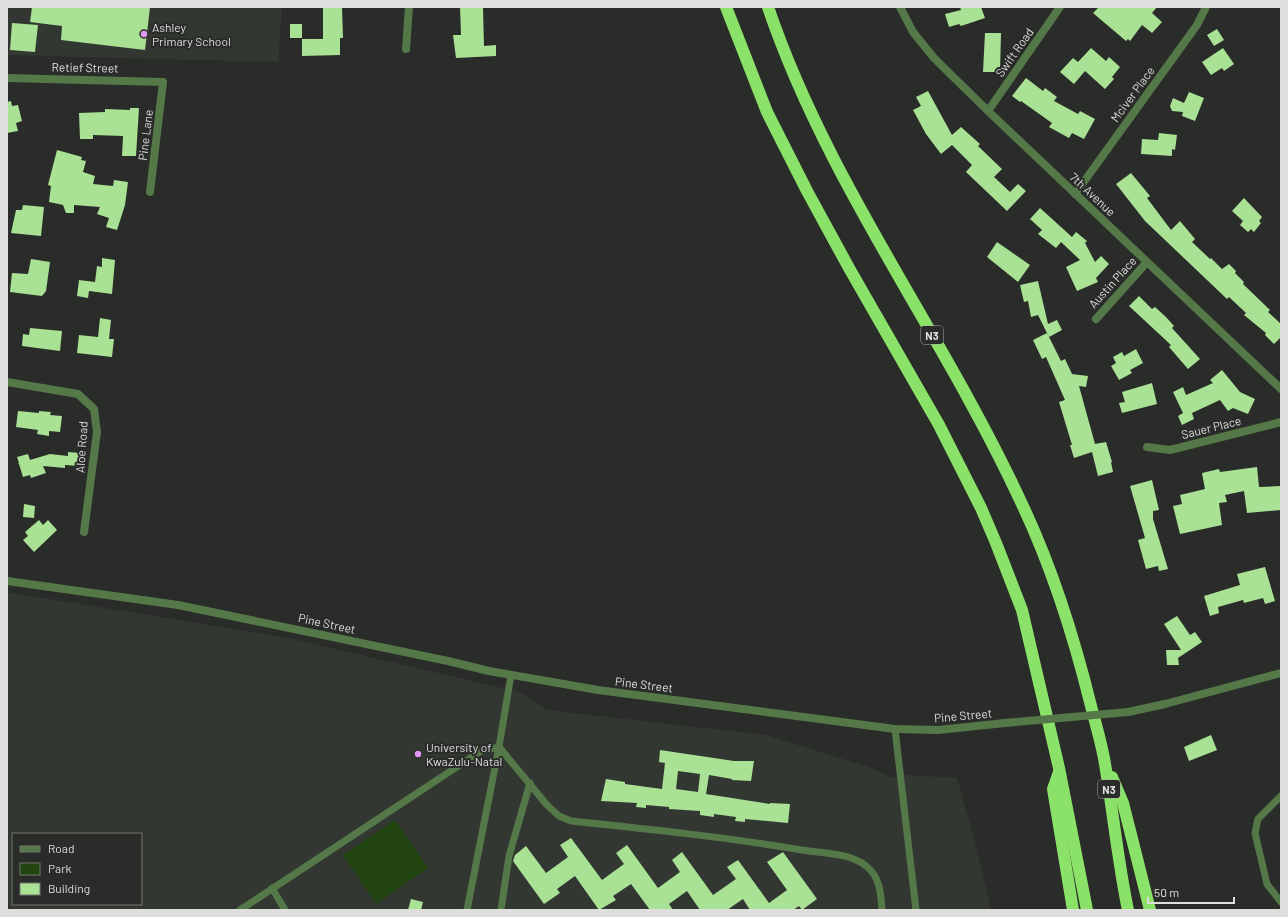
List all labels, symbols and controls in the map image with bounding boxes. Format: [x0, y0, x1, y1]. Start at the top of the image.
place label: Ashley Primary School [152, 20, 231, 48]
street label: Swift Road [992, 25, 1036, 79]
marker: Ashley Primary School [139, 29, 149, 39]
street label: Retief Street [51, 59, 119, 75]
street label: Mciver Place [1107, 64, 1157, 124]
street label: Pine Lane [135, 109, 155, 161]
street label: 7th Avenue [1067, 169, 1119, 219]
street label: Austin Place [1085, 253, 1139, 311]
road number: N3 [921, 326, 943, 344]
street label: Sauer Place [1180, 413, 1242, 441]
street label: Aloe Road [72, 421, 90, 473]
street label: Pine Street [297, 610, 357, 636]
street label: Pine Street [614, 674, 674, 694]
street label: Pine Street [933, 705, 993, 725]
place label: University of KwaZulu-Natal [426, 740, 502, 768]
marker: University of KwaZulu-Natal [413, 749, 423, 759]
road number: N3 [1098, 780, 1120, 798]
legend [12, 833, 142, 905]
text: Road [48, 841, 75, 855]
text: Park [48, 861, 72, 875]
scale bar [1148, 879, 1234, 905]
text: Building [48, 881, 90, 895]
text: 50 m [1154, 885, 1179, 899]

